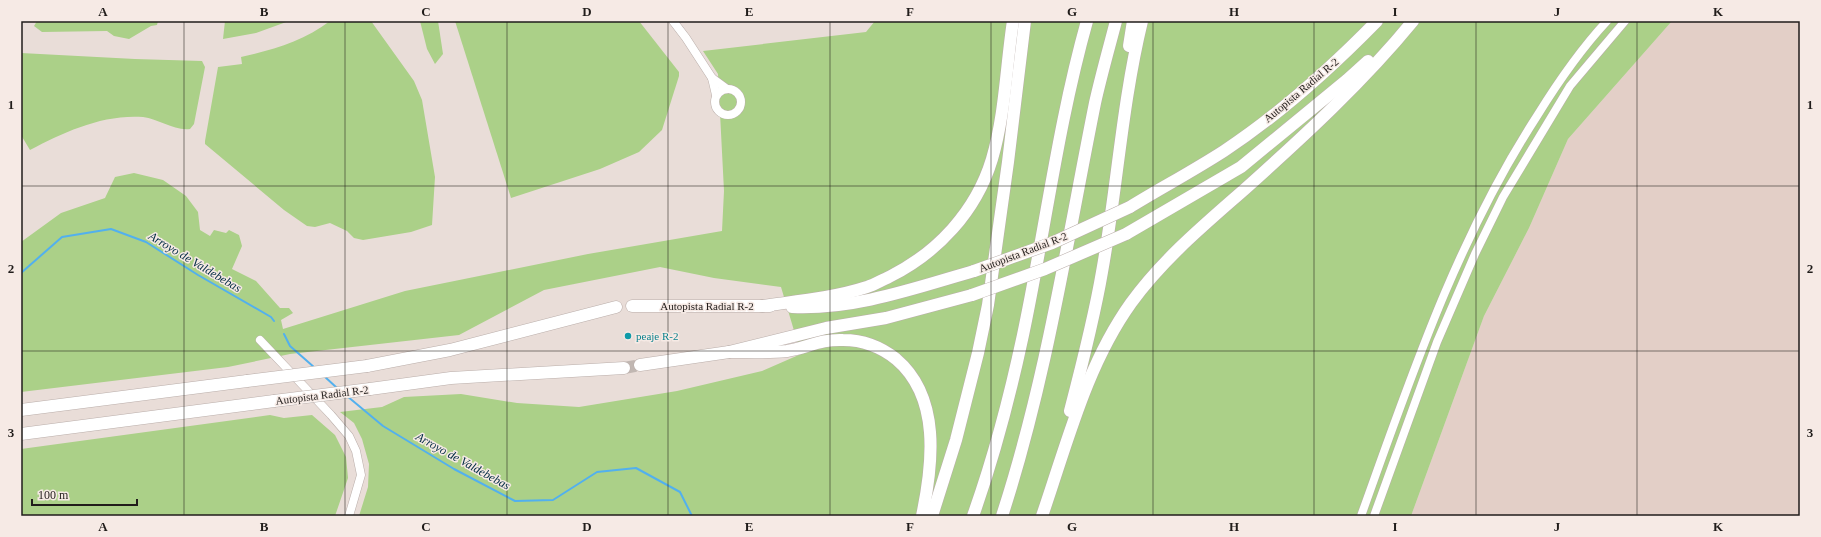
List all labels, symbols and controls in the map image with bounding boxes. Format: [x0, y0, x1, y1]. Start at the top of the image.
text: A [98, 4, 108, 19]
text: B [260, 4, 269, 19]
text: C [421, 4, 431, 19]
text: D [582, 4, 592, 19]
text: E [745, 4, 753, 19]
text: F [906, 4, 914, 19]
text: G [1067, 4, 1077, 19]
text: H [1229, 4, 1239, 19]
text: I [1392, 4, 1398, 19]
text: J [1554, 4, 1561, 19]
text: K [1713, 4, 1724, 19]
street label: Autopista Radial R-2 [1261, 55, 1341, 125]
text: 1 [8, 97, 14, 112]
text: 1 [1807, 97, 1813, 112]
water label: Arroyo de Valdebebas [145, 228, 244, 295]
street label: Autopista Radial R-2 [977, 230, 1069, 274]
text: 2 [8, 261, 14, 276]
text: 2 [1807, 261, 1813, 276]
street label: Autopista Radial R-2 [660, 300, 754, 312]
place label: peaje R-2 [636, 330, 678, 342]
marker: peaje R-2 [623, 331, 633, 341]
street label: Autopista Radial R-2 [275, 383, 369, 407]
text: 3 [8, 425, 15, 440]
text: 3 [1807, 425, 1814, 440]
water label: Arroyo de Valdebebas [413, 429, 513, 493]
scale bar [32, 481, 137, 507]
text: 100 m [38, 488, 69, 502]
text: A [98, 519, 108, 534]
text: B [260, 519, 269, 534]
text: C [421, 519, 431, 534]
text: D [582, 519, 592, 534]
text: E [745, 519, 753, 534]
text: F [906, 519, 914, 534]
text: G [1067, 519, 1077, 534]
text: H [1229, 519, 1239, 534]
text: I [1392, 519, 1398, 534]
text: J [1554, 519, 1561, 534]
text: K [1713, 519, 1724, 534]

